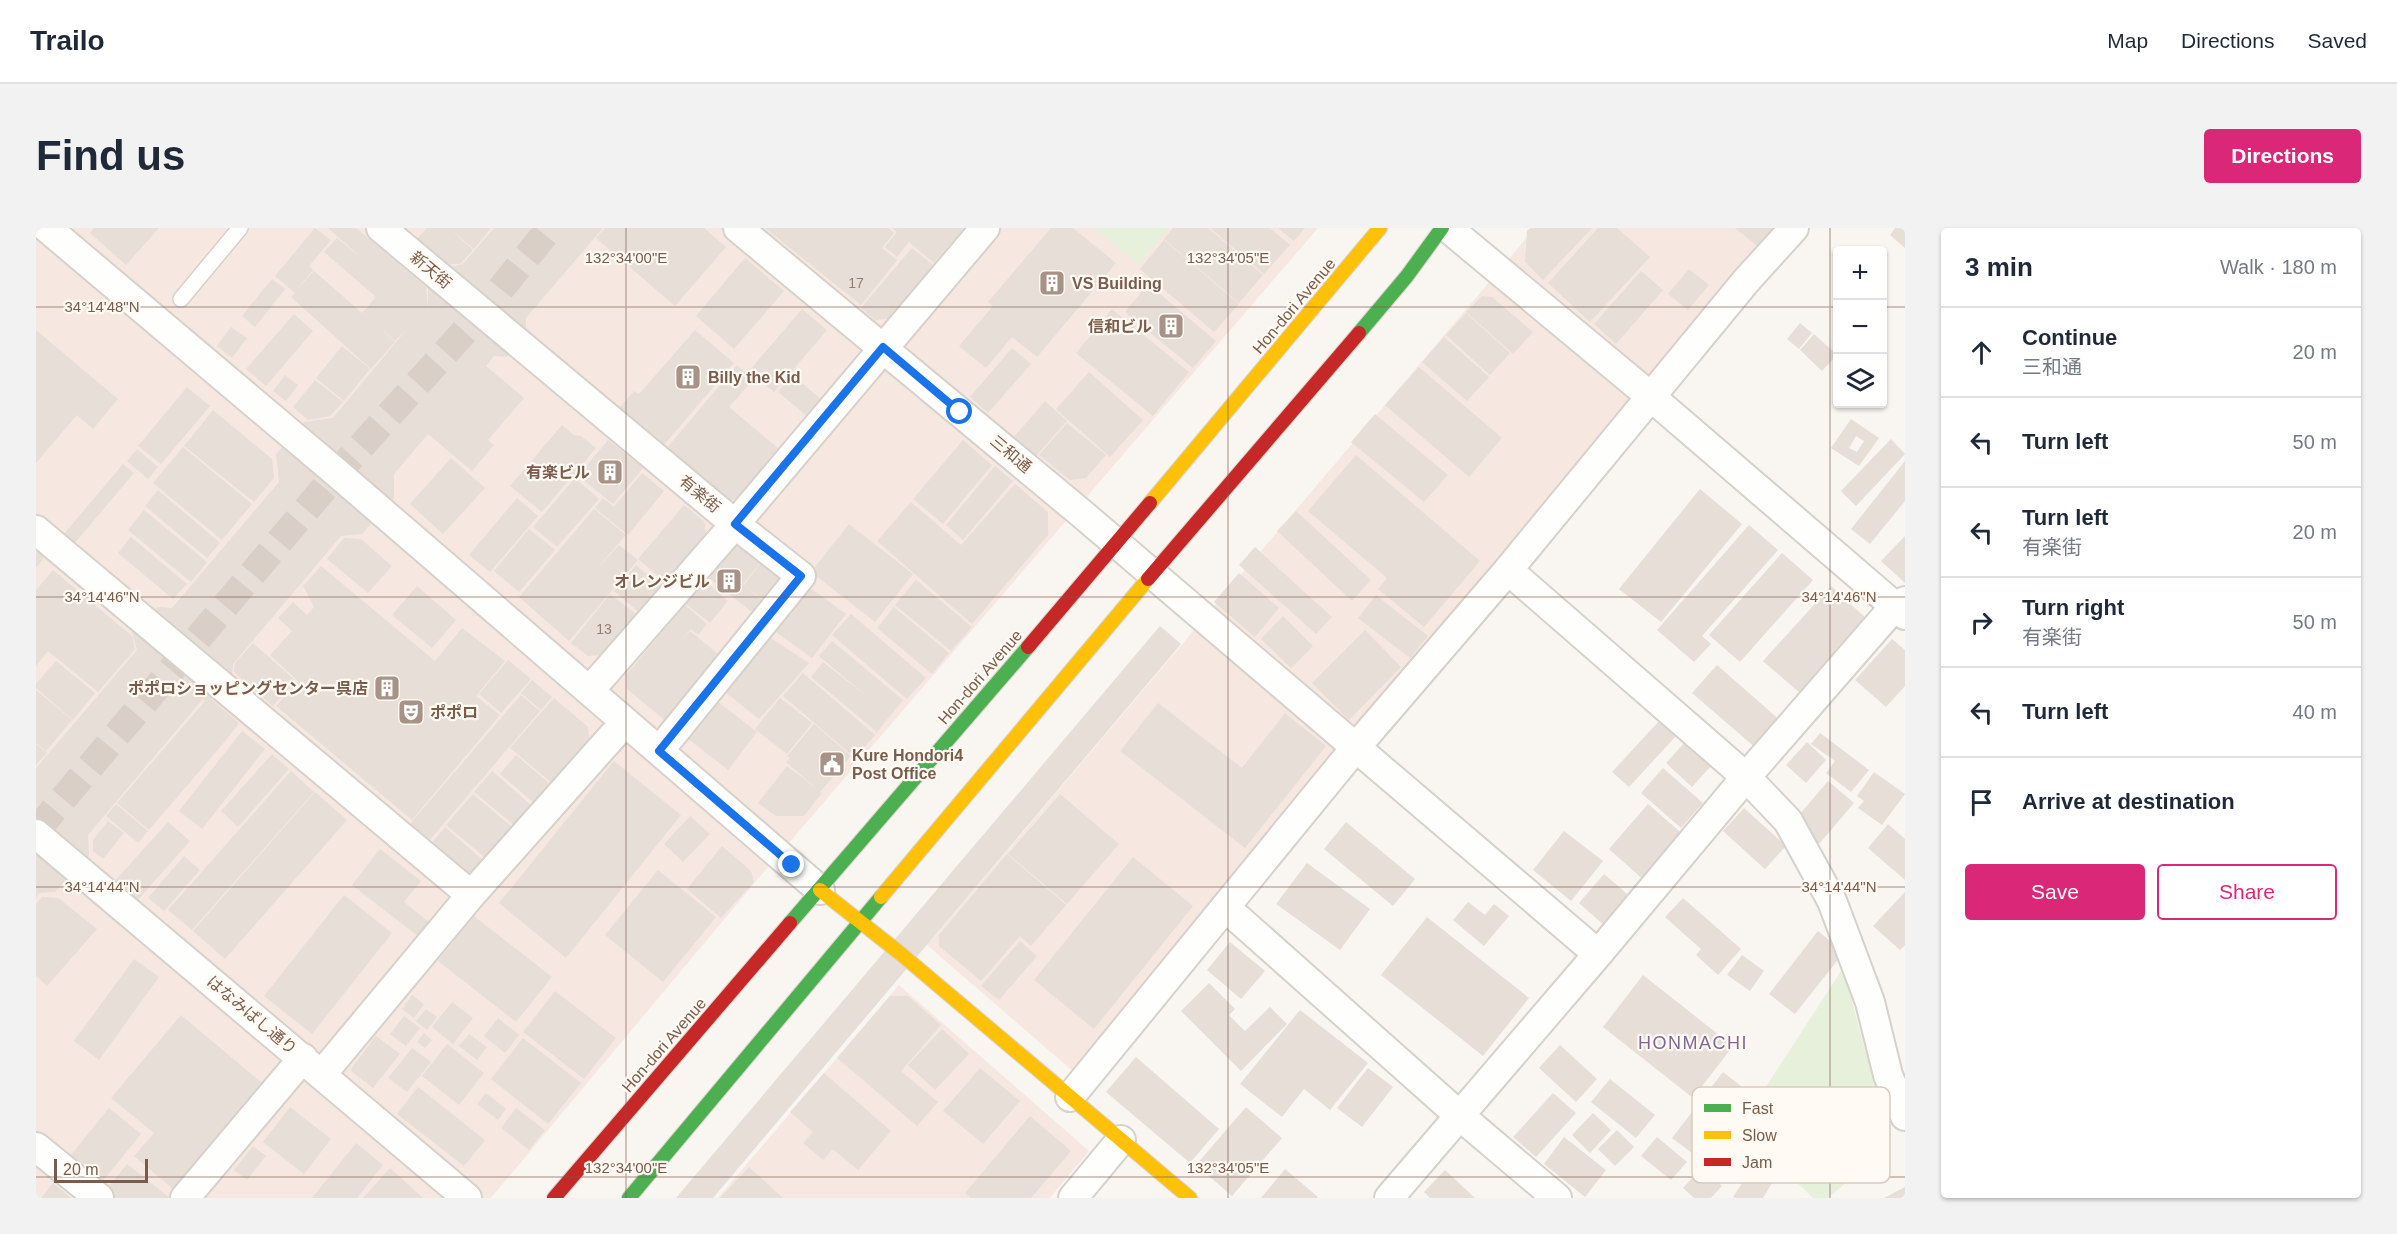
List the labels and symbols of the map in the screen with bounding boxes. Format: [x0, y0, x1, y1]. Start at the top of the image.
street label: 新天街 [407, 248, 455, 292]
text: 132°34'00"E [585, 249, 667, 266]
text: 132°34'05"E [1187, 249, 1269, 266]
street label: Hon-dori Avenue [1249, 255, 1339, 357]
building icon: VS Building [1037, 268, 1067, 298]
house number: 17 [848, 275, 864, 291]
place label: VS Building [1072, 275, 1162, 292]
text: 34°14'48"N [64, 298, 140, 315]
building icon: 信和ビル [1156, 311, 1186, 341]
place label: 信和ビル [1087, 318, 1152, 335]
building icon: Billy the Kid [673, 362, 703, 392]
place label: Billy the Kid [708, 369, 800, 386]
route start [946, 398, 972, 424]
street label: 三和通 [987, 432, 1035, 476]
building icon: 有楽ビル [595, 457, 625, 487]
place label: 有楽ビル [526, 464, 590, 481]
street label: 有楽街 [676, 472, 724, 516]
building icon: オレンジビル [714, 566, 744, 596]
place label: オレンジビル [614, 573, 710, 590]
text: 34°14'46"N [64, 588, 140, 605]
text: 34°14'46"N [1801, 588, 1877, 605]
house number: 13 [596, 621, 612, 637]
street label: Hon-dori Avenue [935, 626, 1025, 727]
building icon: ポポロショッピングセンター呉店 [372, 673, 402, 703]
place label: ポポロショッピングセンター呉店 [128, 679, 368, 697]
theatre icon: ポポロ [396, 697, 426, 727]
place label: ポポロ [430, 704, 478, 721]
place label: Kure Hondori4 Post Office [852, 747, 963, 782]
public building icon: Kure Hondori4 Post Office [817, 749, 847, 779]
route end [778, 851, 804, 877]
text: 34°14'44"N [64, 878, 140, 895]
text: 34°14'44"N [1801, 878, 1877, 895]
street label: はなみばし通り [204, 972, 300, 1058]
street label: Hon-dori Avenue [619, 994, 709, 1095]
district label: HONMACHI [1638, 1033, 1748, 1053]
legend [1692, 1087, 1890, 1183]
text: Fast [1742, 1100, 1774, 1117]
text: Slow [1742, 1127, 1777, 1144]
text: Jam [1742, 1154, 1772, 1171]
scale bar [54, 1156, 148, 1184]
text: 132°34'00"E [585, 1159, 667, 1176]
text: 132°34'05"E [1187, 1159, 1269, 1176]

